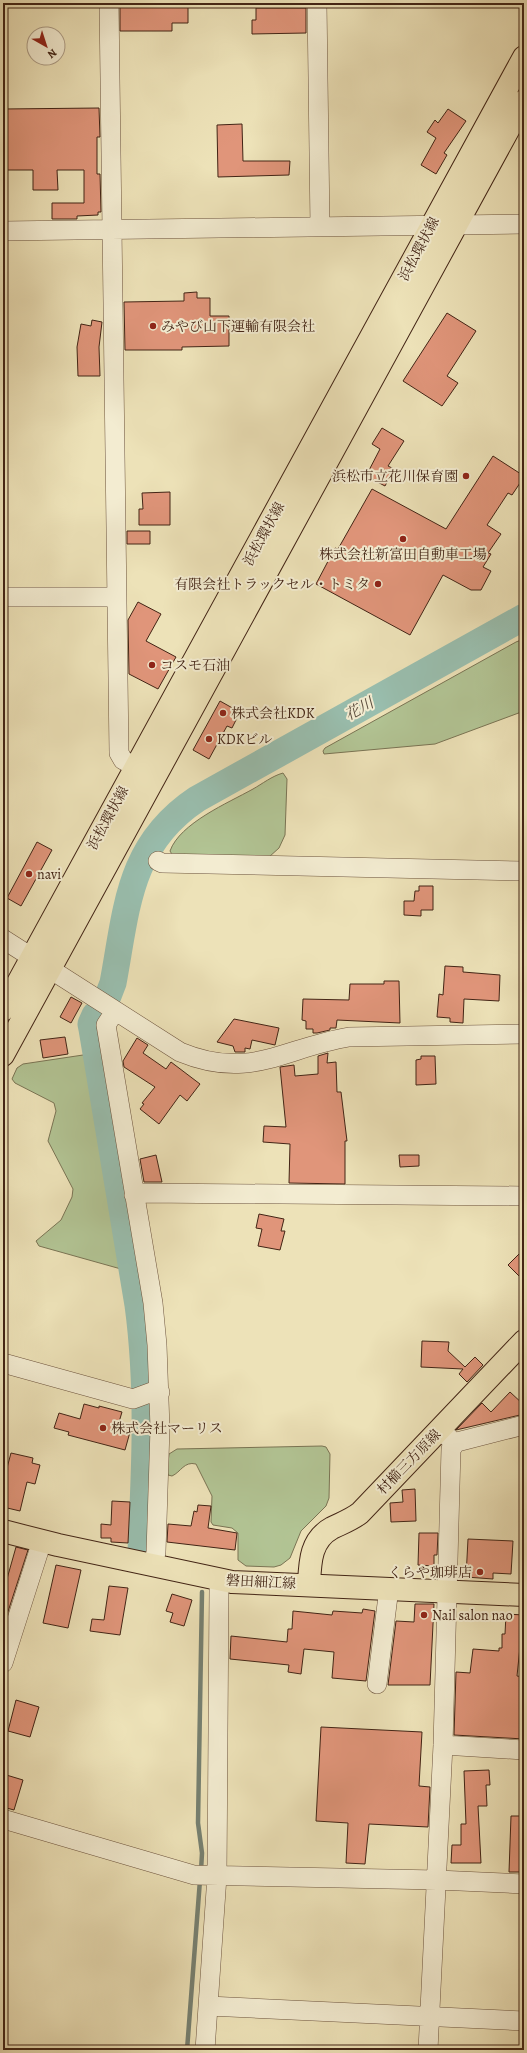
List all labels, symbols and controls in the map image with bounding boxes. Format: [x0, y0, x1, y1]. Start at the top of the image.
north arrow [26, 26, 66, 66]
text: N [44, 45, 60, 62]
street label: 浜松環状線 [394, 214, 444, 284]
place label: みやび山下運輸有限会社 [161, 317, 315, 336]
marker: みやび山下運輸有限会社 [148, 321, 158, 331]
place label: 浜松市立花川保育園 [332, 467, 458, 486]
marker: 浜松市立花川保育園 [461, 471, 471, 481]
street label: 浜松環状線 [239, 499, 289, 569]
marker: 株式会社新富田自動車工場 [398, 534, 408, 544]
place label: 株式会社新富田自動車工場 [319, 545, 487, 564]
place label: 有限会社トラックセル・トミタ [174, 575, 370, 594]
marker: 有限会社トラックセル・トミタ [373, 579, 383, 589]
place label: コスモ石油 [160, 656, 230, 675]
marker: コスモ石油 [147, 660, 157, 670]
water label: 花川 [341, 692, 379, 725]
place label: 株式会社KDK [231, 704, 315, 723]
marker: 株式会社KDK [218, 708, 228, 718]
place label: KDKビル [217, 730, 272, 749]
marker: KDKビル [204, 734, 214, 744]
street label: 浜松環状線 [83, 783, 133, 853]
place label: navi [37, 865, 61, 884]
marker: navi [24, 869, 34, 879]
place label: 株式会社マーリス [111, 1419, 223, 1438]
marker: 株式会社マーリス [98, 1423, 108, 1433]
street label: 村櫛三方原線 [373, 1425, 445, 1499]
place label: くらや珈琲店 [388, 1563, 472, 1582]
marker: くらや珈琲店 [475, 1567, 485, 1577]
street label: 磐田細江線 [226, 1571, 296, 1593]
place label: Nail salon nao [432, 1606, 513, 1625]
marker: Nail salon nao [419, 1610, 429, 1620]

